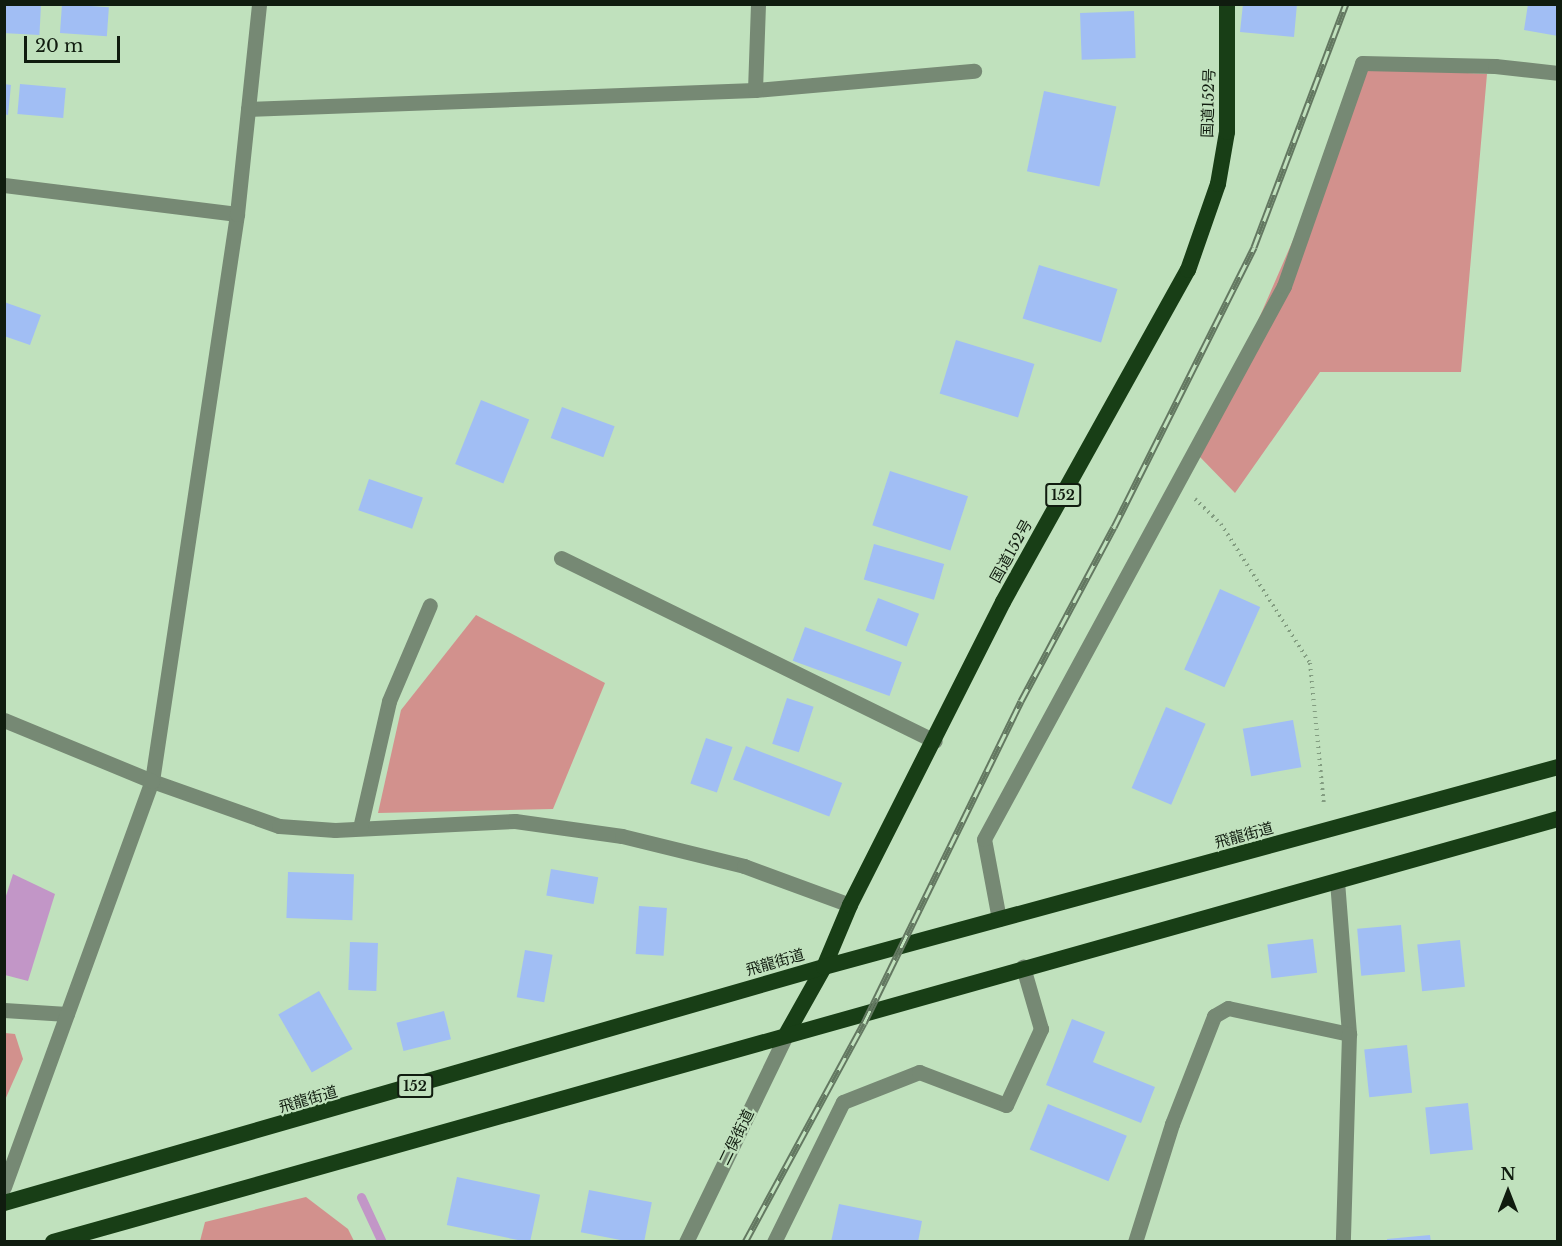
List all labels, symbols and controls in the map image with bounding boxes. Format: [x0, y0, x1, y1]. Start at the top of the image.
scale bar [27, 24, 123, 62]
text: 20 m [35, 35, 83, 57]
street label: 国道152号 [1198, 68, 1218, 138]
road number: 152 [1045, 484, 1081, 506]
street label: 国道152号 [986, 516, 1036, 586]
street label: 飛龍街道 [1213, 819, 1275, 851]
street label: 飛龍街道 [744, 945, 806, 979]
road number: 152 [397, 1075, 433, 1097]
street label: 飛龍街道 [277, 1082, 339, 1116]
street label: 二俣街道 [715, 1106, 757, 1168]
north arrow [1478, 1162, 1538, 1222]
text: N [1500, 1164, 1516, 1184]

